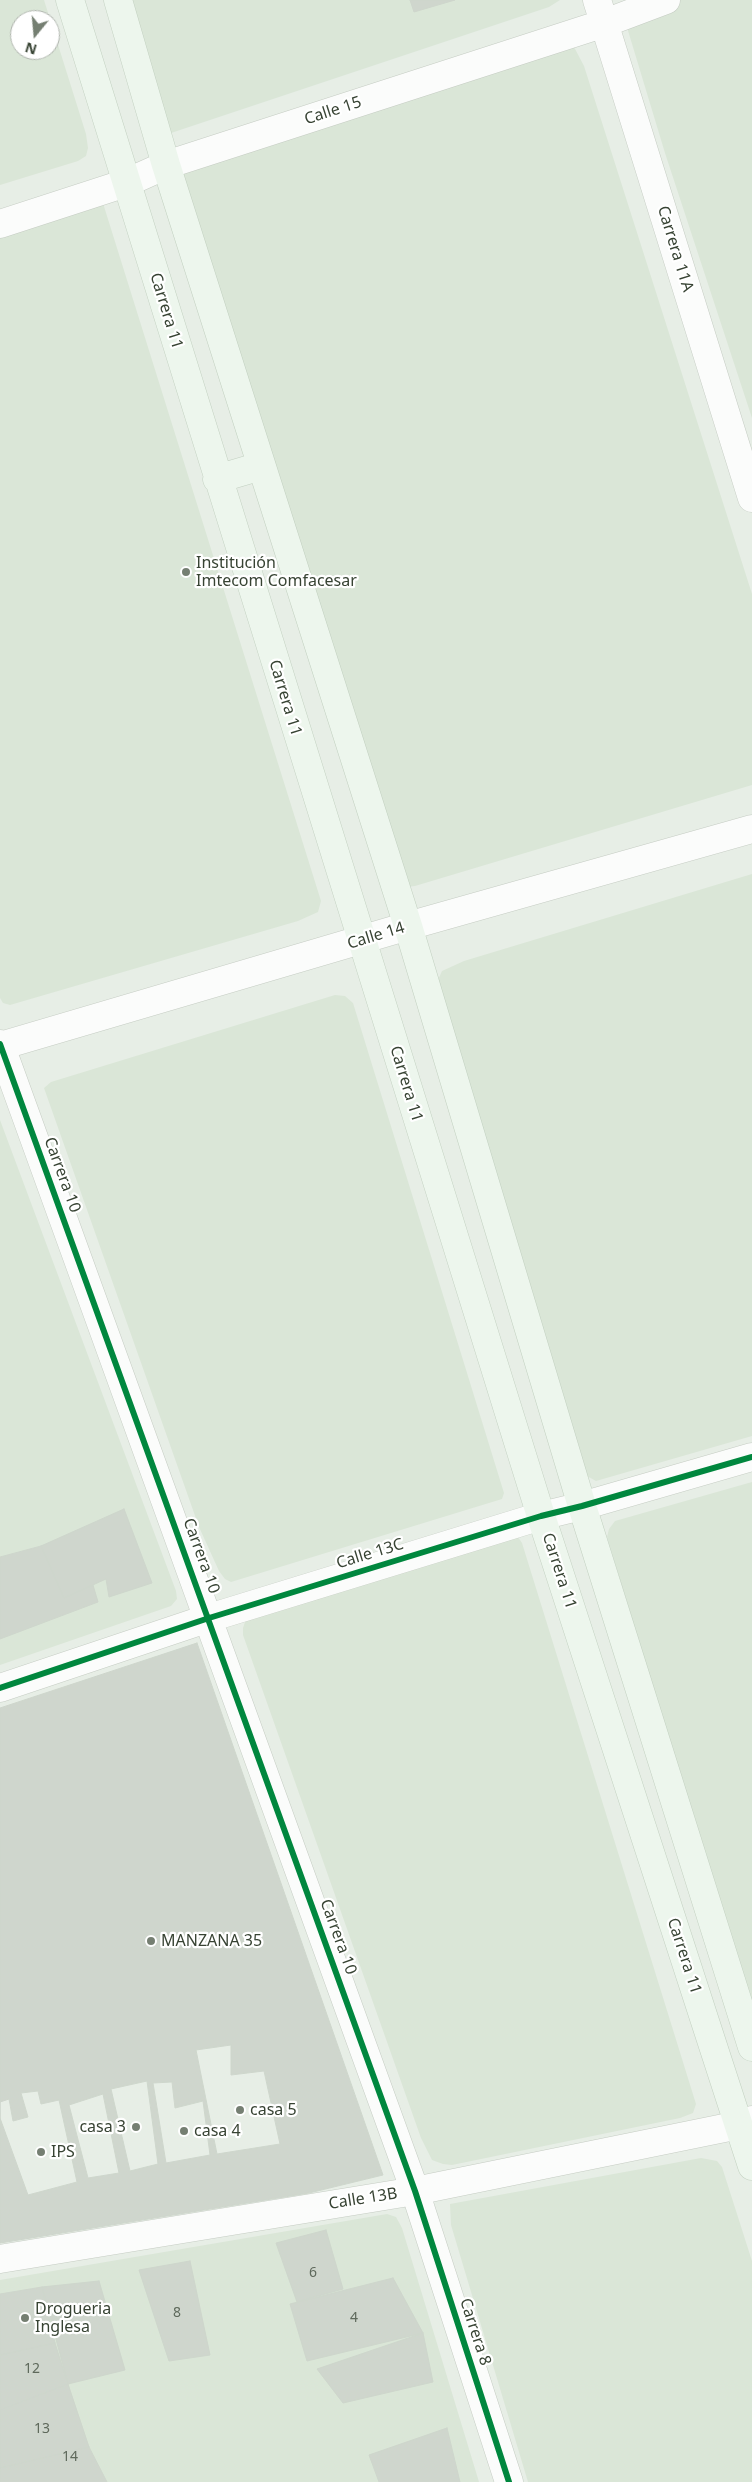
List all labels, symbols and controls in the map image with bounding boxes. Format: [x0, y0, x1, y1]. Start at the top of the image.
north arrow [10, 10, 60, 60]
text: N [23, 38, 39, 60]
street label: Calle 15 [302, 93, 364, 129]
street label: Carrera 11A [653, 204, 697, 294]
street label: Carrera 11 [145, 271, 187, 351]
place label: Institución Imtecom Comfacesar [196, 553, 357, 591]
marker: Institución Imtecom Comfacesar [180, 566, 192, 578]
street label: Carrera 11 [264, 658, 306, 738]
street label: Calle 14 [345, 918, 407, 954]
street label: Carrera 11 [385, 1044, 427, 1124]
street label: Carrera 10 [40, 1135, 84, 1215]
street label: Carrera 10 [179, 1516, 223, 1596]
street label: Carrera 11 [538, 1531, 580, 1611]
street label: Calle 13C [334, 1535, 406, 1573]
street label: Carrera 10 [316, 1897, 360, 1977]
street label: Carrera 11 [663, 1916, 705, 1996]
place label: MANZANA 35 [161, 1931, 262, 1951]
marker: MANZANA 35 [145, 1935, 157, 1947]
place label: casa 5 [250, 2100, 297, 2120]
marker: casa 5 [234, 2104, 246, 2116]
place label: casa 3 [79, 2117, 126, 2137]
marker: casa 3 [130, 2121, 142, 2133]
place label: casa 4 [194, 2121, 241, 2141]
marker: casa 4 [178, 2125, 190, 2137]
place label: IPS [51, 2142, 75, 2162]
marker: IPS [35, 2146, 47, 2158]
street label: Calle 13B [327, 2184, 399, 2214]
house number: 6 [309, 2265, 317, 2281]
street label: Carrera 8 [455, 2296, 495, 2368]
place label: Drogueria Inglesa [35, 2299, 111, 2337]
house number: 8 [173, 2305, 181, 2321]
house number: 4 [350, 2310, 358, 2326]
marker: Drogueria Inglesa [19, 2312, 31, 2324]
house number: 12 [24, 2361, 40, 2377]
house number: 13 [34, 2421, 50, 2437]
house number: 14 [62, 2449, 78, 2465]

